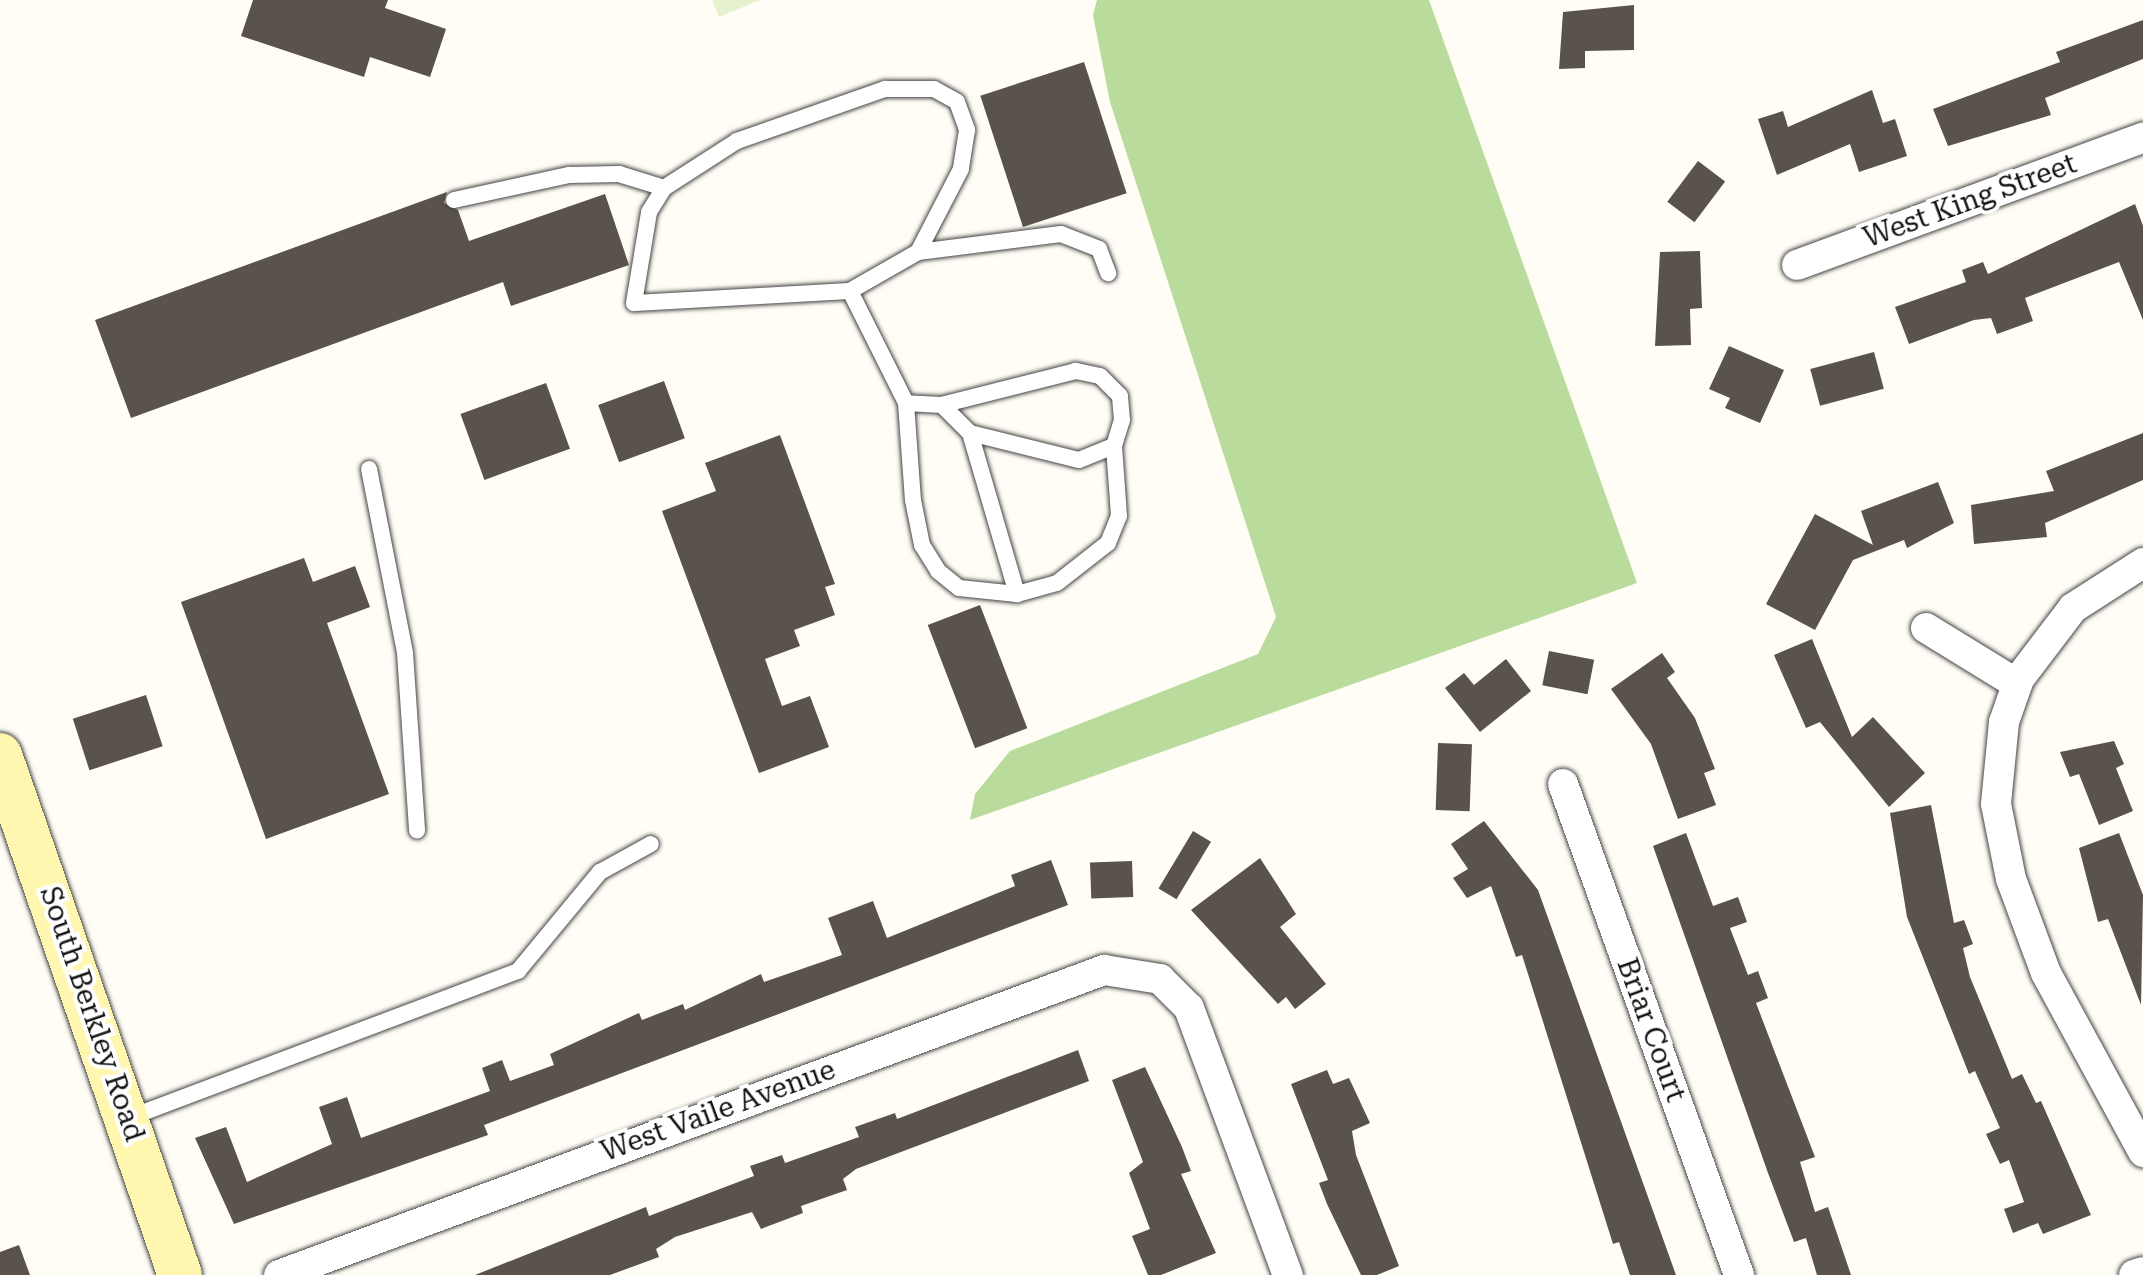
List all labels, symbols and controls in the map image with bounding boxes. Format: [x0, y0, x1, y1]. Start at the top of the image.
street label: West King Street [1859, 147, 2081, 255]
street label: South Berkley Road [33, 882, 151, 1146]
street label: Briar Court [1610, 954, 1692, 1106]
street label: West Vaile Avenue [596, 1053, 840, 1169]

